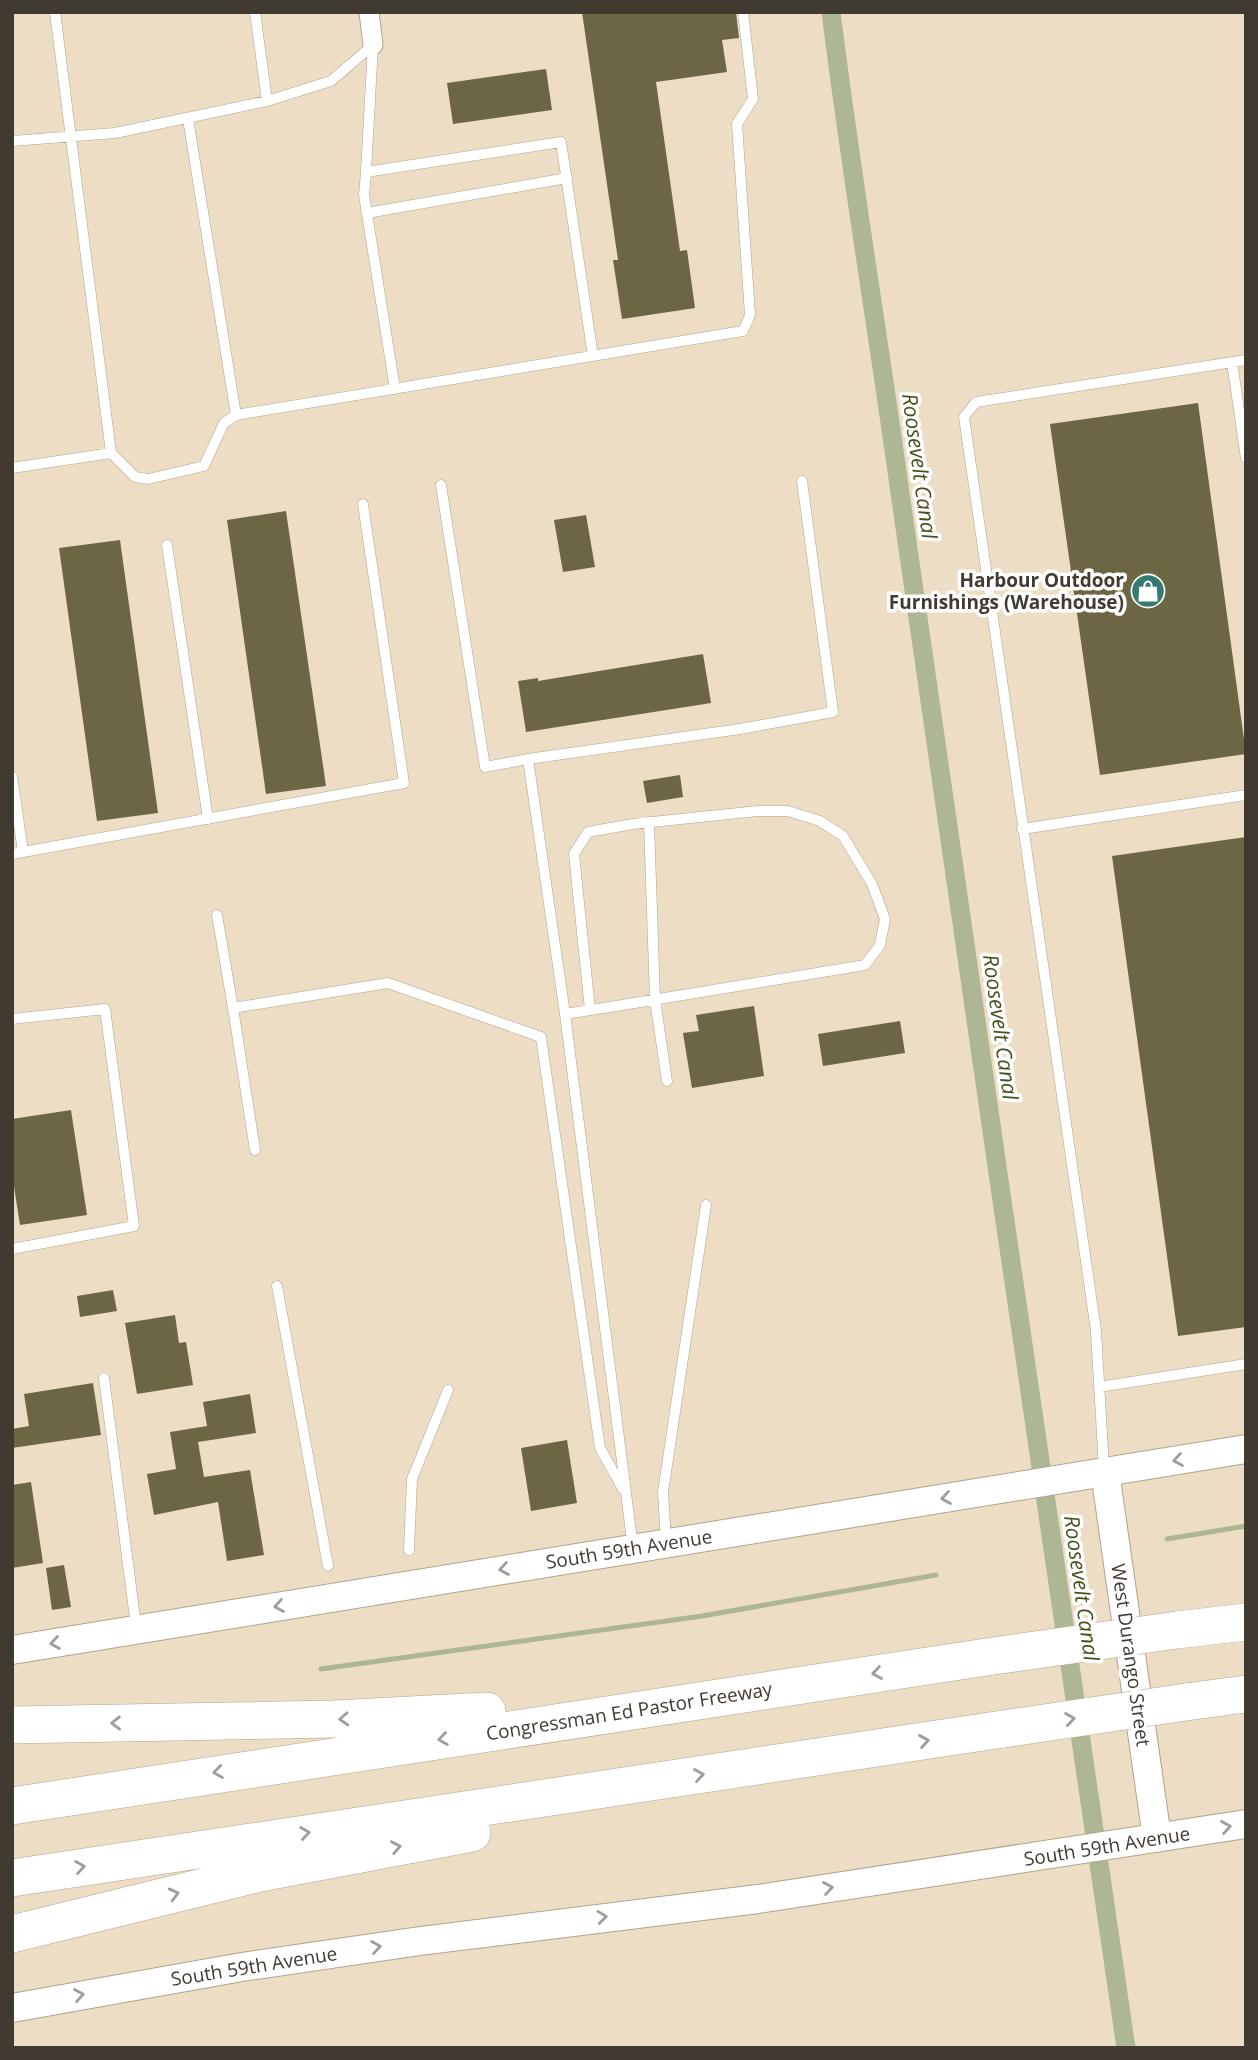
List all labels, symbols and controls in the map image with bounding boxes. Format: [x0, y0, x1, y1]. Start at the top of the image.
water label: Roosevelt Canal [896, 392, 944, 541]
place label: Harbour Outdoor Furnishings (Warehouse) [889, 567, 1124, 615]
shop icon: Harbour Outdoor Furnishings (Warehouse) [1129, 572, 1167, 610]
water label: Roosevelt Canal [977, 953, 1025, 1102]
one-way arrow [1172, 1452, 1184, 1467]
one-way arrow [940, 1490, 952, 1505]
water label: Roosevelt Canal [1058, 1514, 1106, 1663]
street label: South 59th Avenue [544, 1523, 714, 1575]
one-way arrow [498, 1561, 509, 1576]
street label: West Durango Street [1105, 1562, 1157, 1748]
one-way arrow [273, 1598, 285, 1613]
one-way arrow [49, 1635, 61, 1650]
one-way arrow [871, 1665, 883, 1680]
street label: Congressman Ed Pastor Freeway [484, 1675, 774, 1746]
one-way arrow [338, 1711, 349, 1726]
one-way arrow [1064, 1712, 1076, 1727]
one-way arrow [110, 1715, 121, 1731]
one-way arrow [437, 1731, 448, 1746]
one-way arrow [918, 1734, 930, 1749]
one-way arrow [212, 1765, 223, 1780]
one-way arrow [693, 1768, 705, 1783]
street label: South 59th Avenue [1022, 1820, 1192, 1872]
one-way arrow [1220, 1820, 1232, 1835]
one-way arrow [299, 1826, 310, 1841]
one-way arrow [390, 1840, 402, 1855]
one-way arrow [74, 1860, 86, 1875]
one-way arrow [822, 1881, 833, 1896]
one-way arrow [167, 1888, 179, 1902]
one-way arrow [596, 1909, 608, 1924]
street label: South 59th Avenue [169, 1940, 339, 1992]
one-way arrow [371, 1940, 382, 1955]
one-way arrow [73, 1988, 85, 2003]

